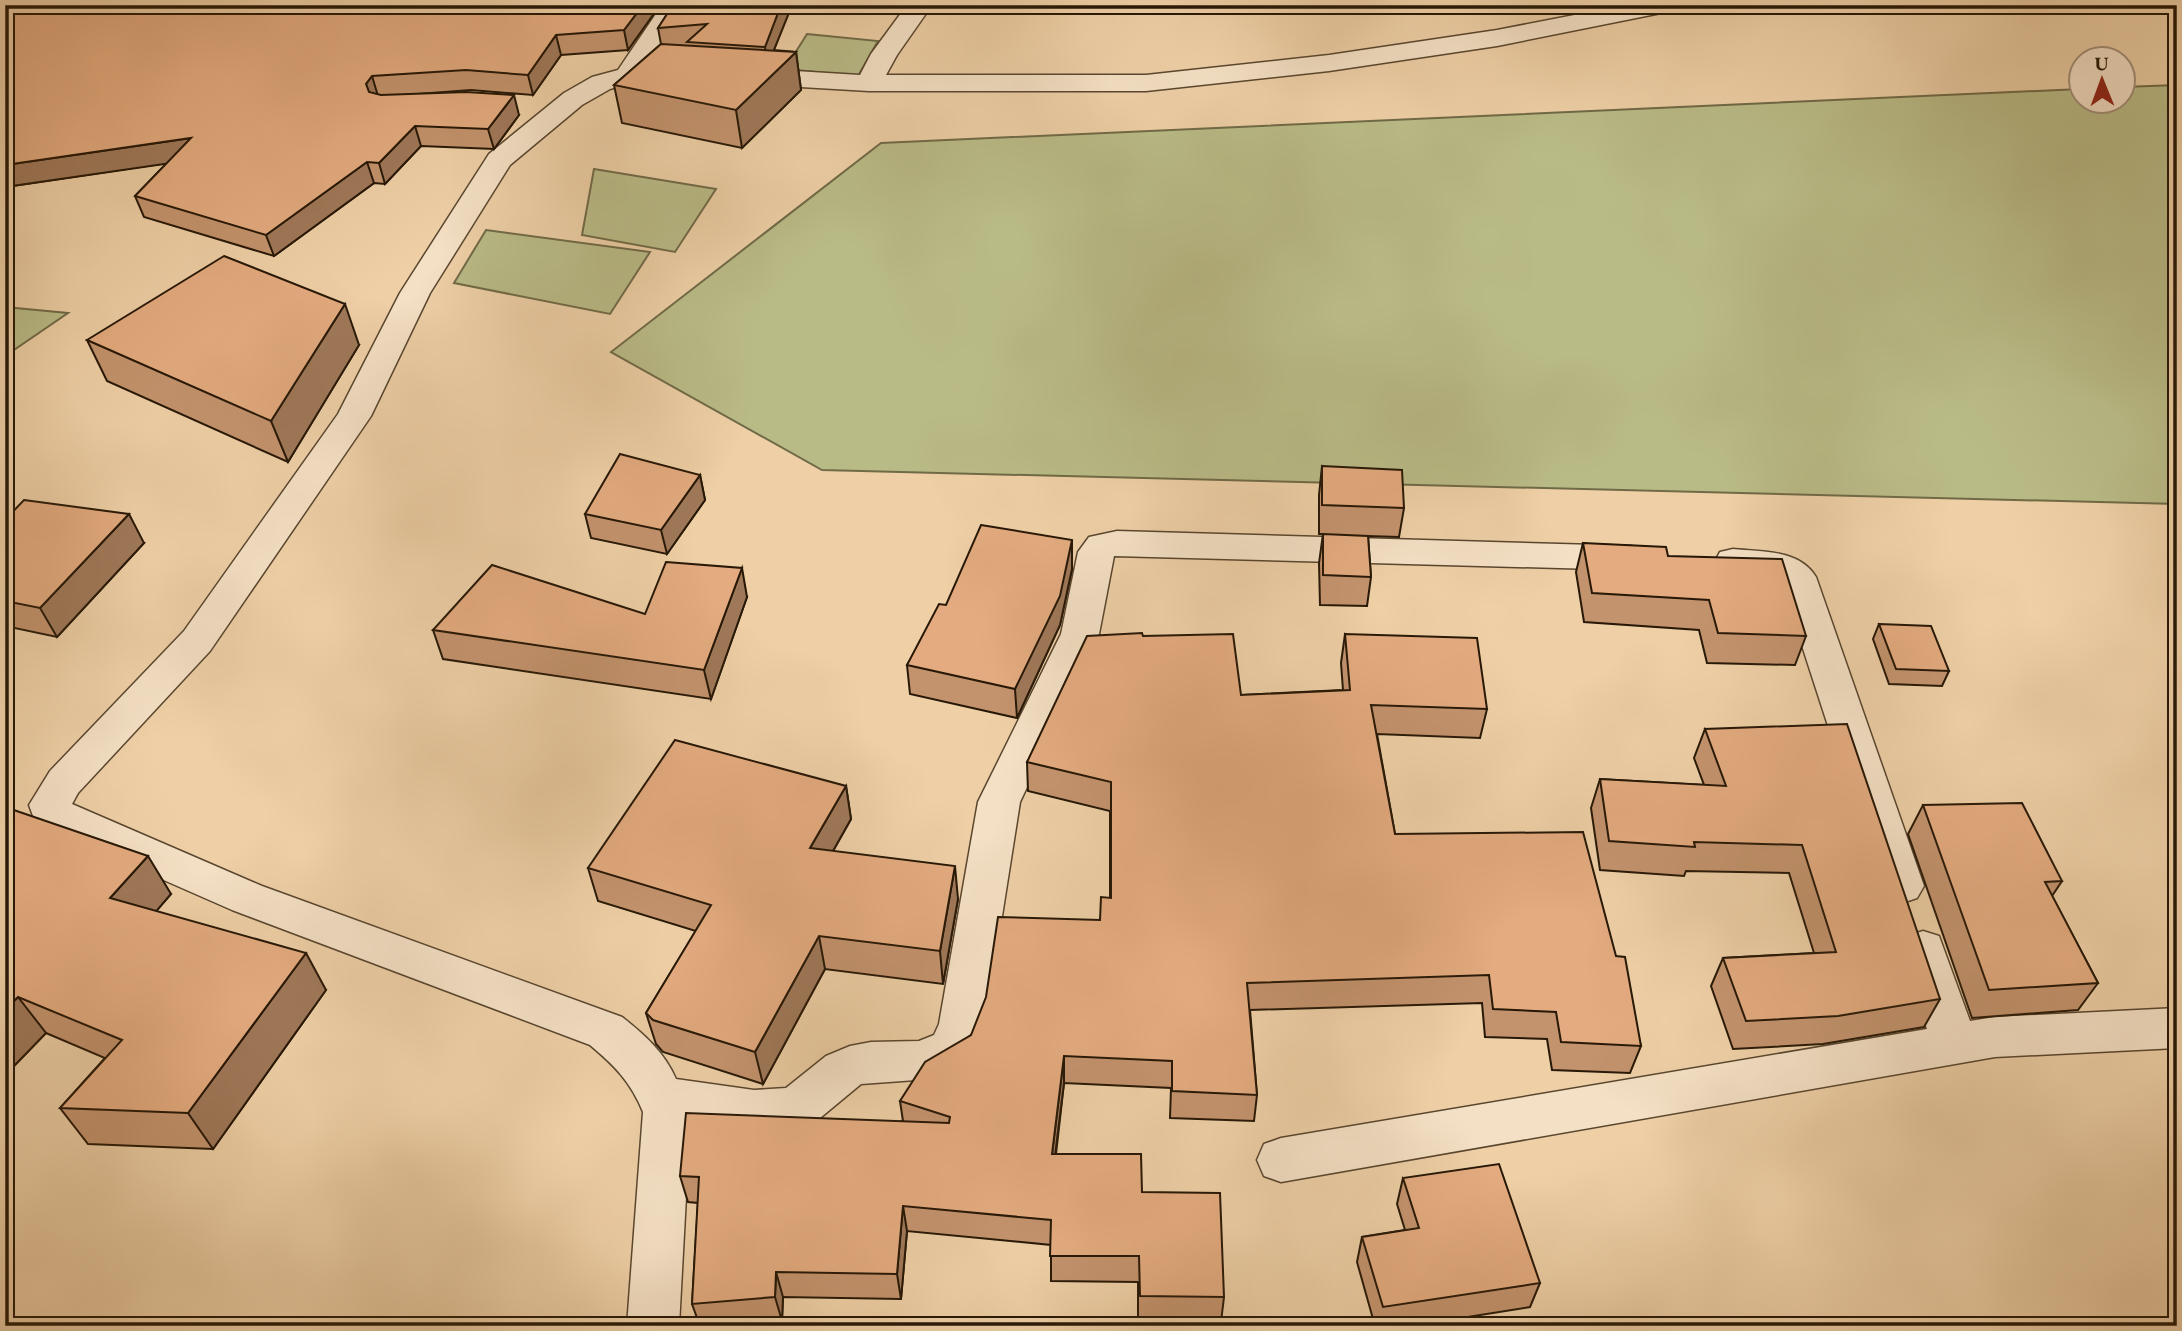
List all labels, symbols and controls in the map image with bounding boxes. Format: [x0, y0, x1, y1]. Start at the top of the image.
north arrow [2066, 46, 2136, 116]
text: U [2094, 51, 2109, 76]

